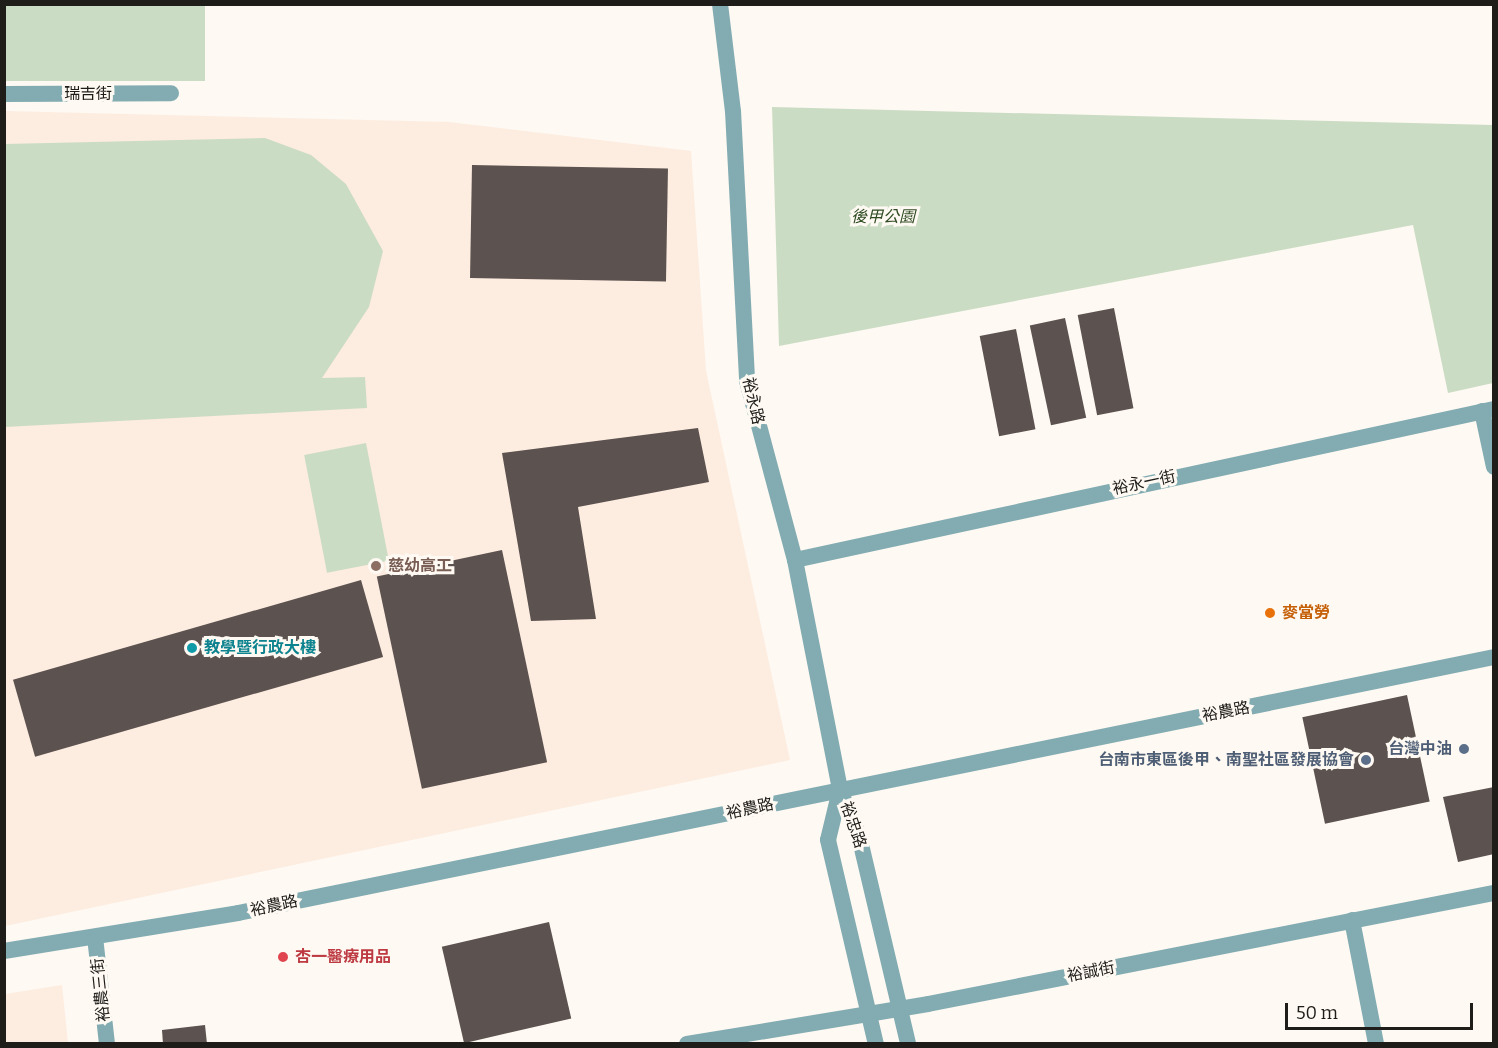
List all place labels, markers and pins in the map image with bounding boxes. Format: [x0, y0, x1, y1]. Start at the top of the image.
place label: 慈幼高工 [388, 556, 452, 576]
marker: 慈幼高工 [369, 559, 383, 573]
place label: 麥當勞 [1282, 603, 1330, 623]
marker: 麥當勞 [1263, 606, 1277, 620]
place label: 教學暨行政大樓 [204, 638, 316, 658]
marker: 教學暨行政大樓 [185, 641, 199, 655]
place label: 台灣中油 [1388, 739, 1452, 759]
marker: 台灣中油 [1457, 742, 1471, 756]
place label: 台南市東區後甲、南聖社區發展協會 [1098, 750, 1354, 770]
marker: 台南市東區後甲、南聖社區發展協會 [1359, 753, 1373, 767]
place label: 杏一醫療用品 [295, 947, 391, 967]
marker: 杏一醫療用品 [276, 950, 290, 964]

